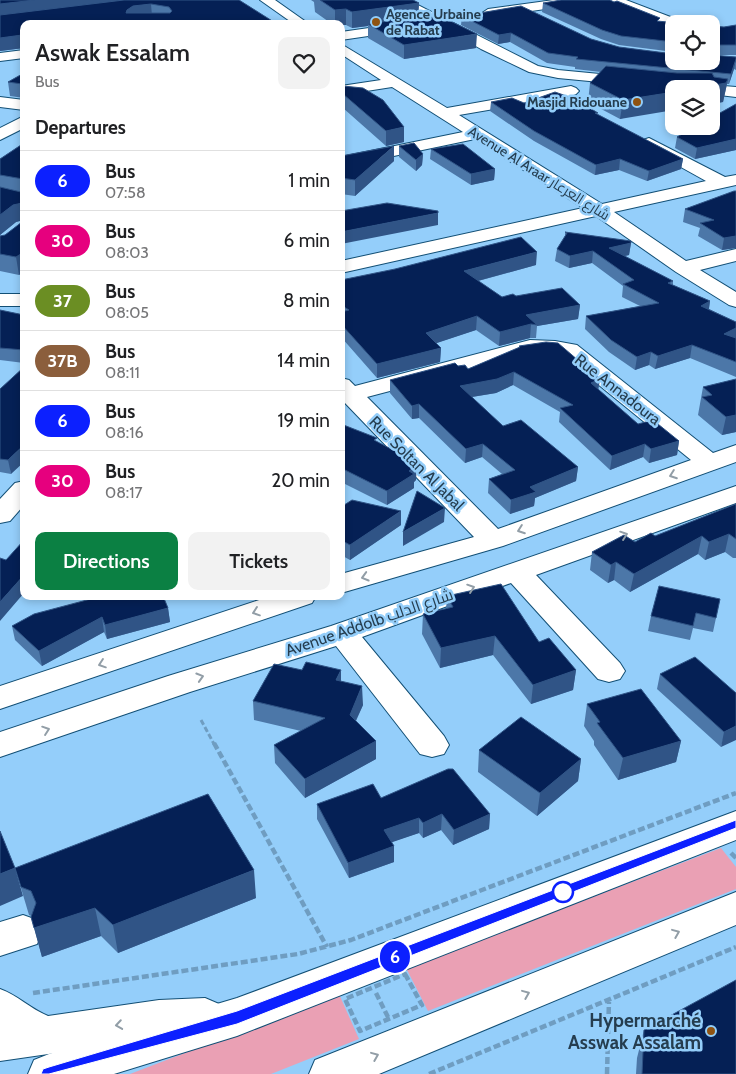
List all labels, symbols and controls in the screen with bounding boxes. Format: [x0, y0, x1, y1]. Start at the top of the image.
place label: Agence Urbaine de Rabat [386, 5, 481, 39]
map controls [665, 15, 720, 135]
button: locate [665, 15, 720, 70]
marker: Agence Urbaine de Rabat [370, 16, 382, 28]
button: heart [278, 37, 330, 89]
text: Aswak Essalam [35, 38, 190, 67]
text: Bus [35, 72, 59, 91]
button: layers [665, 80, 720, 135]
place label: Masjid Ridouane [527, 93, 627, 111]
marker: Masjid Ridouane [631, 96, 643, 108]
text: Departures [35, 116, 126, 139]
street label: Avenue Al Araar شارع العرعار [465, 122, 613, 224]
text: Bus [105, 160, 135, 183]
text: 1 min [288, 169, 330, 192]
text: 6 [57, 170, 68, 192]
text: 07:58 [105, 183, 146, 202]
text: Bus [105, 220, 135, 243]
text: 6 min [284, 229, 330, 252]
text: 30 [51, 230, 74, 252]
text: 08:03 [105, 243, 149, 262]
text: Bus [105, 280, 135, 303]
text: 8 min [283, 289, 330, 312]
text: 37 [53, 290, 72, 312]
text: 08:05 [105, 303, 149, 322]
text: Bus [105, 340, 135, 363]
text: 14 min [277, 349, 330, 372]
text: 37B [47, 350, 78, 372]
street label: Rue Annadoura [571, 350, 665, 429]
text: 08:11 [105, 363, 140, 382]
text: Bus [105, 400, 135, 423]
text: 19 min [277, 409, 330, 432]
text: 6 [57, 410, 68, 432]
street label: Rue Soltan Al Jabal [365, 412, 468, 515]
text: 08:16 [105, 423, 144, 442]
text: Bus [105, 460, 135, 483]
text: 20 min [271, 469, 330, 492]
one-way arrow [670, 469, 678, 479]
text: 30 [51, 470, 74, 492]
text: 08:17 [105, 483, 142, 502]
one-way arrow [517, 524, 525, 534]
one-way arrow [619, 531, 628, 541]
button: Directions [35, 532, 178, 590]
button: Tickets [188, 532, 330, 590]
one-way arrow [362, 572, 370, 582]
one-way arrow [466, 584, 474, 594]
street label: Avenue Addolb شارع الدلب [283, 585, 456, 662]
one-way arrow [252, 606, 261, 616]
one-way arrow [98, 658, 107, 668]
one-way arrow [195, 673, 204, 683]
one-way arrow [41, 725, 50, 735]
unlabelled marker [552, 881, 574, 903]
one-way arrow [671, 928, 680, 939]
line badge: 6 [379, 941, 411, 973]
text: 6 [390, 946, 400, 968]
one-way arrow [521, 990, 530, 1000]
place label: Hypermarché Asswak Assalam [568, 1009, 701, 1054]
one-way arrow [114, 1020, 123, 1030]
marker: Hypermarché Asswak Assalam [705, 1025, 717, 1037]
one-way arrow [371, 1051, 379, 1061]

